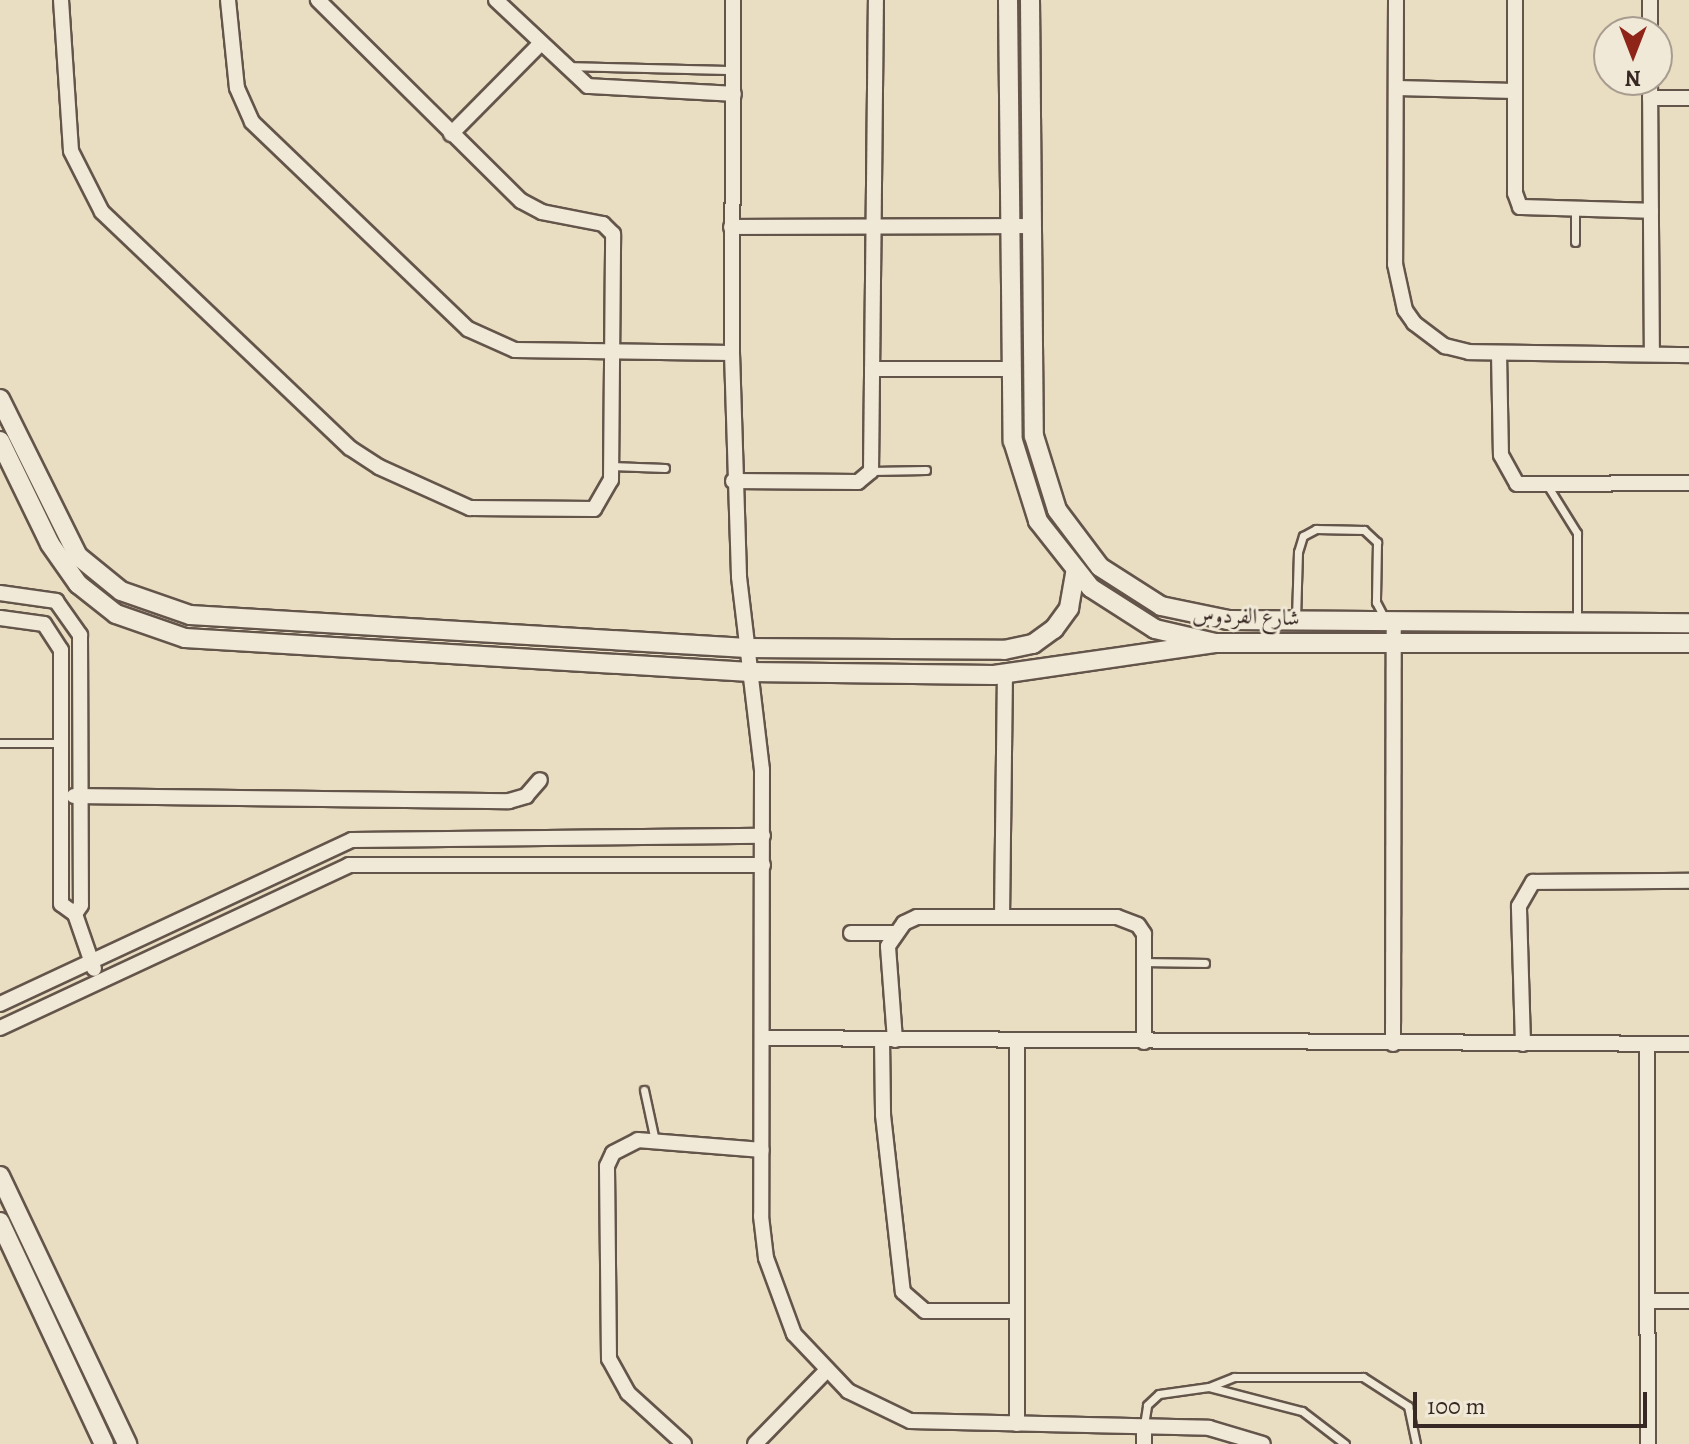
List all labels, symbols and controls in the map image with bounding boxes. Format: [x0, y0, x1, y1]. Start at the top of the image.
north arrow [1593, 16, 1673, 96]
text: N [1625, 63, 1641, 93]
street label: شارع الفردوس [1192, 602, 1300, 632]
scale bar [1417, 1376, 1651, 1426]
text: 100 m [1427, 1390, 1486, 1422]

